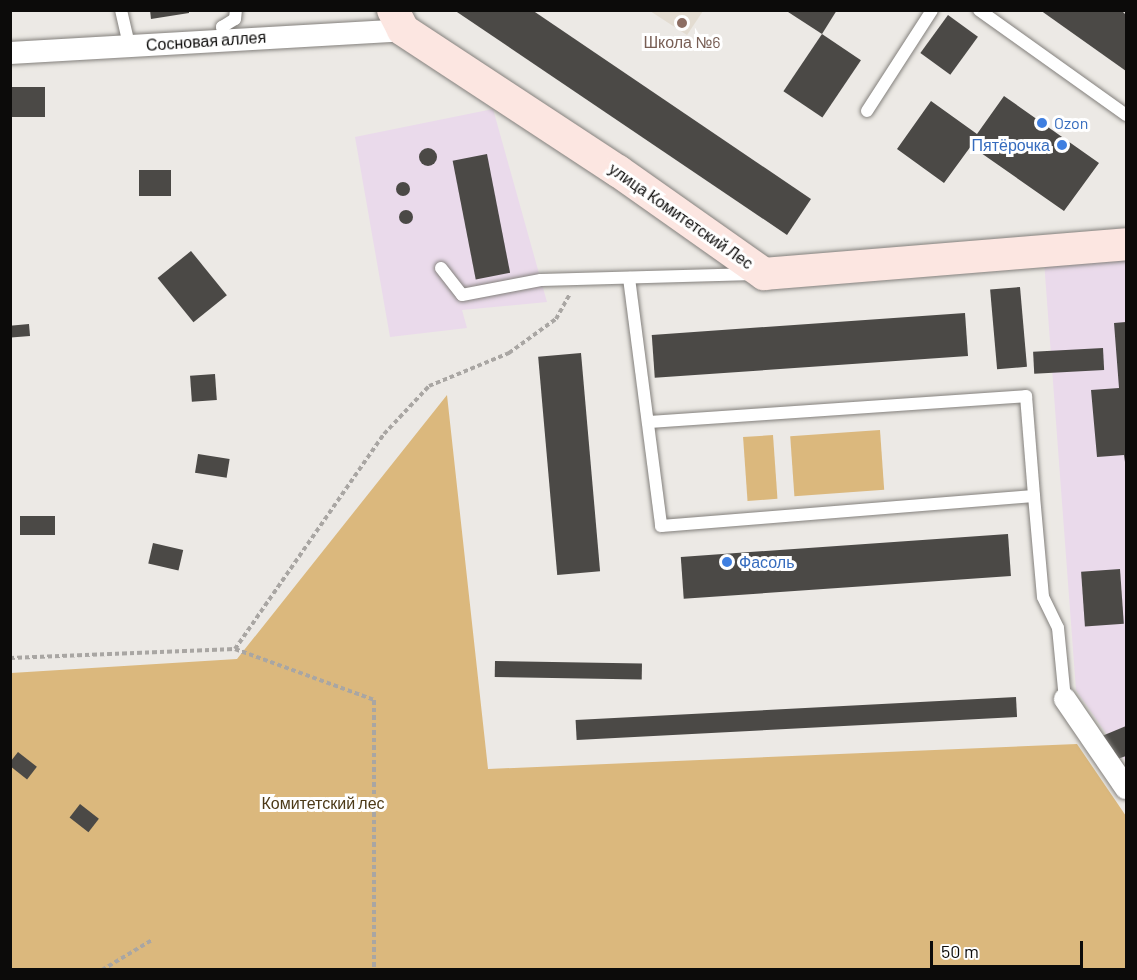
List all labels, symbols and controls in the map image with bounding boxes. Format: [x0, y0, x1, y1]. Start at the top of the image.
marker: Школа №6 [675, 16, 689, 30]
street label: Сосновая аллея [145, 27, 267, 55]
place label: Школа №6 [643, 32, 721, 52]
place label: Ozon [1054, 113, 1088, 133]
marker: Ozon [1035, 116, 1049, 130]
place label: Пятёрочка [972, 135, 1050, 155]
marker: Пятёрочка [1055, 138, 1069, 152]
street label: улица Комитетский Лес [605, 159, 757, 273]
place label: Фасоль [739, 552, 794, 572]
marker: Фасоль [720, 555, 734, 569]
park label: Комитетский лес [261, 793, 385, 813]
scale bar [933, 929, 1086, 967]
text: 50 m [941, 940, 979, 962]

